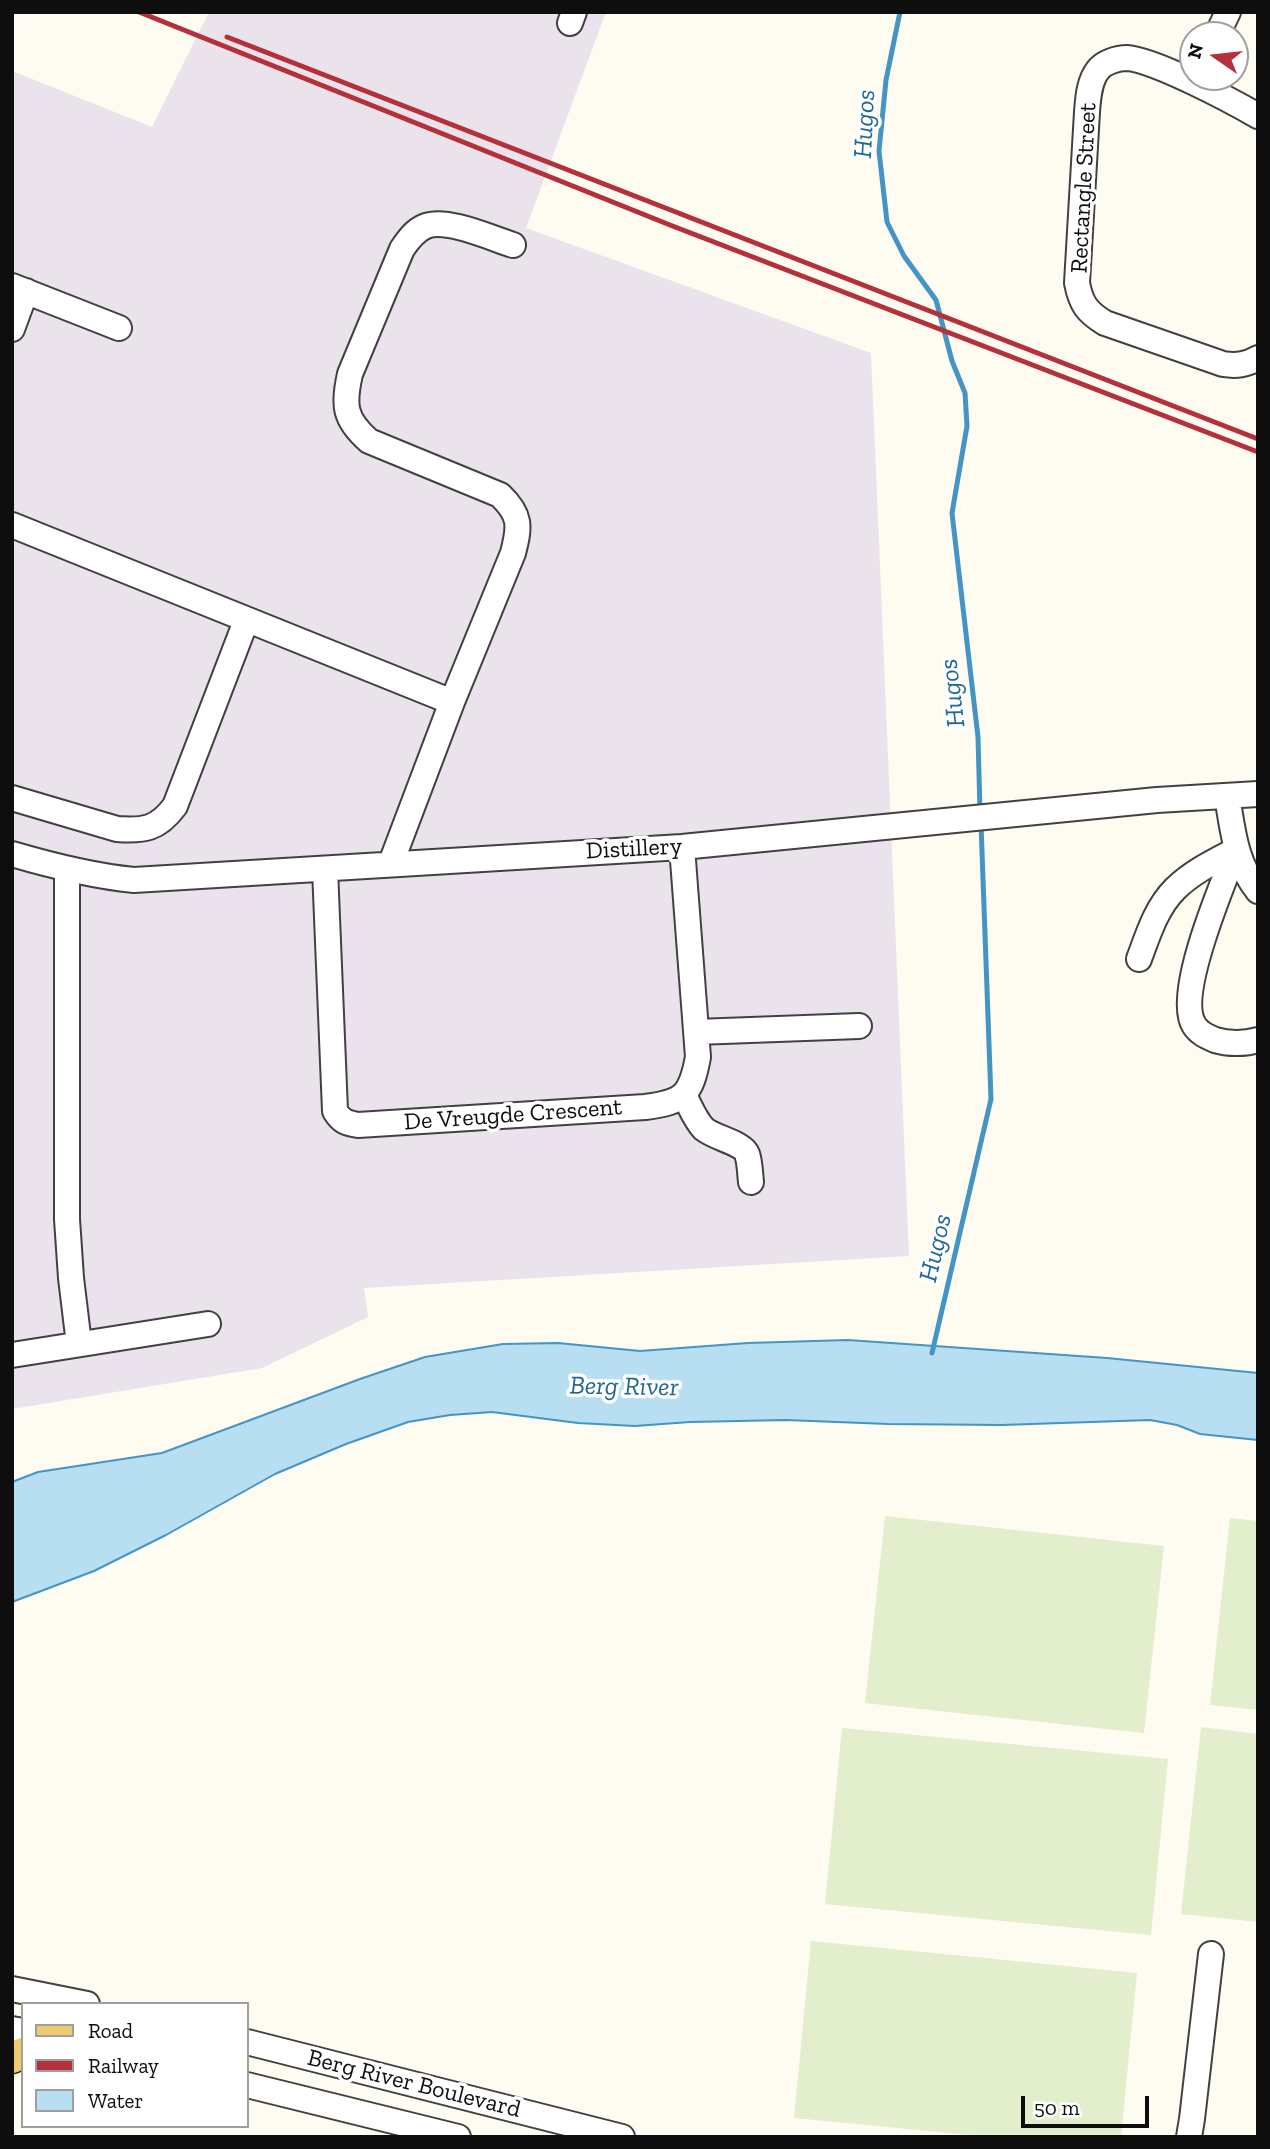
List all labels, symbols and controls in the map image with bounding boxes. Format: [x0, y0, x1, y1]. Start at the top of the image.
north arrow [1179, 21, 1249, 91]
text: N [1182, 41, 1208, 61]
water label: Hugos [848, 89, 882, 159]
street label: Rectangle Street [1065, 102, 1103, 274]
water label: Hugos [933, 657, 973, 729]
street label: Distillery [585, 832, 683, 866]
street label: De Vreugde Crescent [403, 1093, 623, 1137]
water label: Hugos [913, 1211, 959, 1285]
water label: Berg River [569, 1370, 679, 1404]
legend [21, 2002, 248, 2128]
text: Road [88, 2018, 133, 2043]
street label: Berg River Boulevard [304, 2044, 524, 2124]
text: Railway [88, 2053, 159, 2078]
scale bar [1025, 2082, 1153, 2126]
text: Water [88, 2088, 143, 2113]
text: 50 m [1034, 2095, 1080, 2120]

